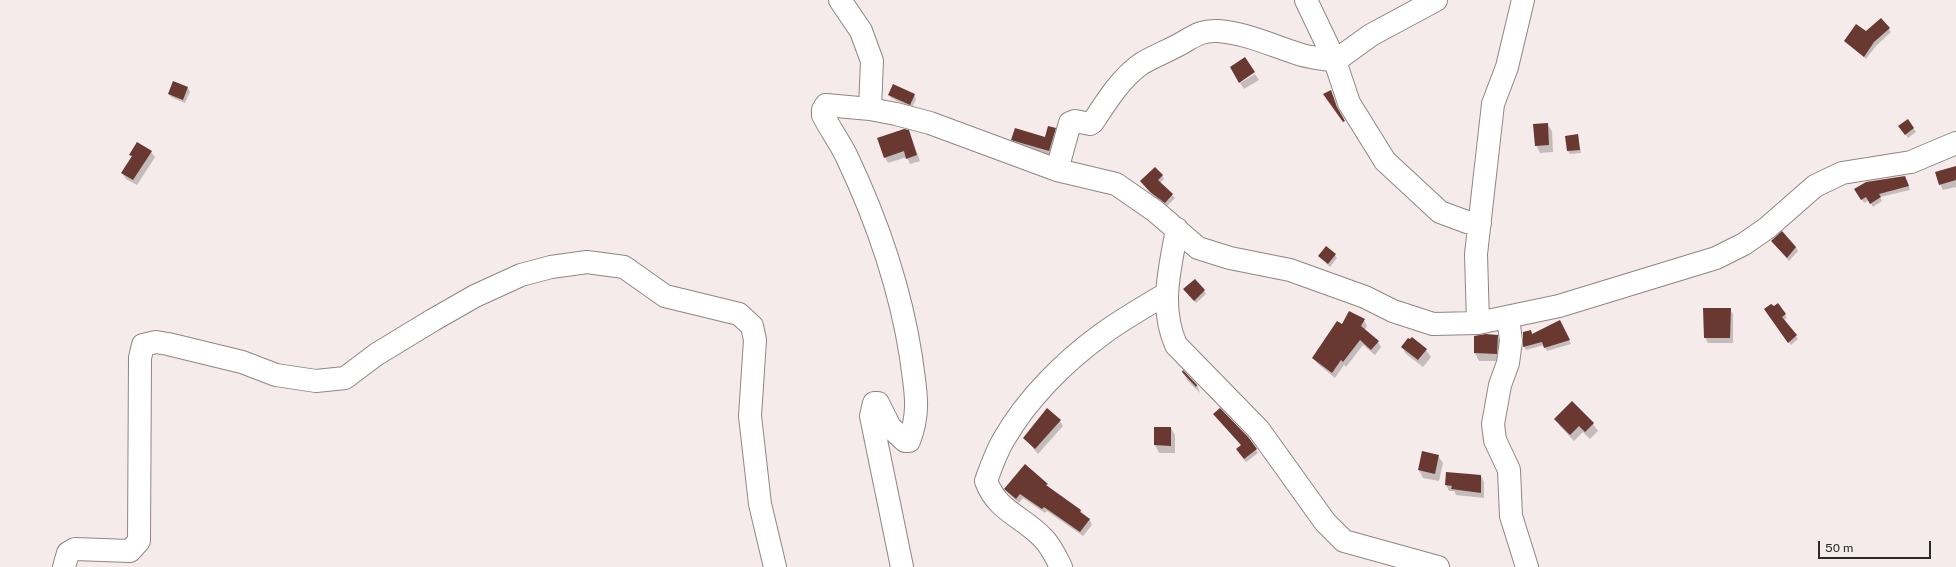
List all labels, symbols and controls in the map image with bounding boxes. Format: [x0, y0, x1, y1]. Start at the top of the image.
scale bar [1820, 533, 1933, 559]
text: 50 m [1825, 541, 1853, 555]

